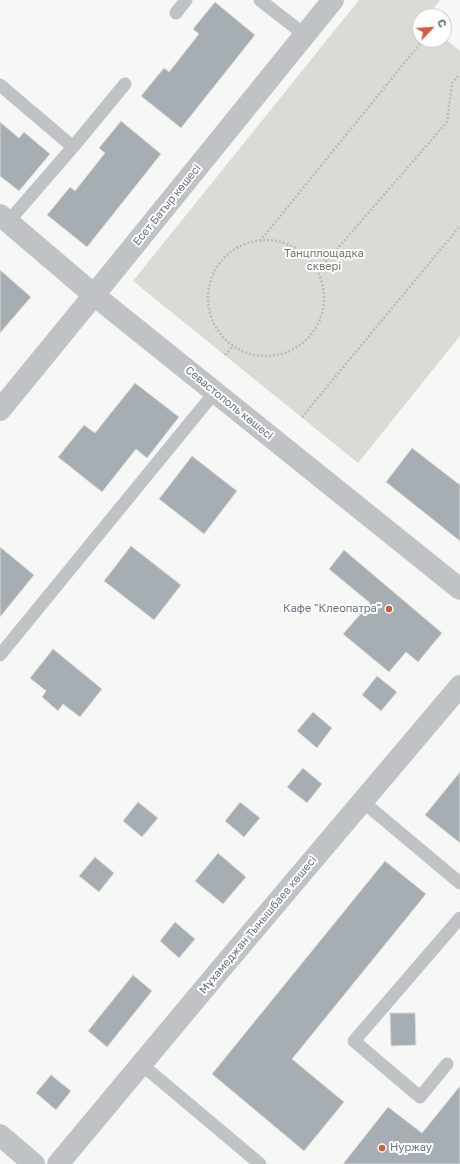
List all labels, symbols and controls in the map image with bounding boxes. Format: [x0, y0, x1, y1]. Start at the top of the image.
north arrow [412, 8, 452, 48]
text: С [435, 17, 450, 29]
street label: Есет Батыр көшесі [130, 162, 204, 248]
park label: Танцплощадка сквері [284, 247, 364, 273]
street label: Севастополь көшесі [182, 364, 276, 442]
place label: Кафе "Клеопатра" [283, 602, 381, 616]
marker: Кафе "Клеопатра" [384, 604, 394, 614]
street label: Мұхамеджан Тынышбаев көшесі [197, 854, 319, 996]
place label: Нуржау [390, 1141, 432, 1155]
marker: Нуржау [377, 1143, 387, 1153]

